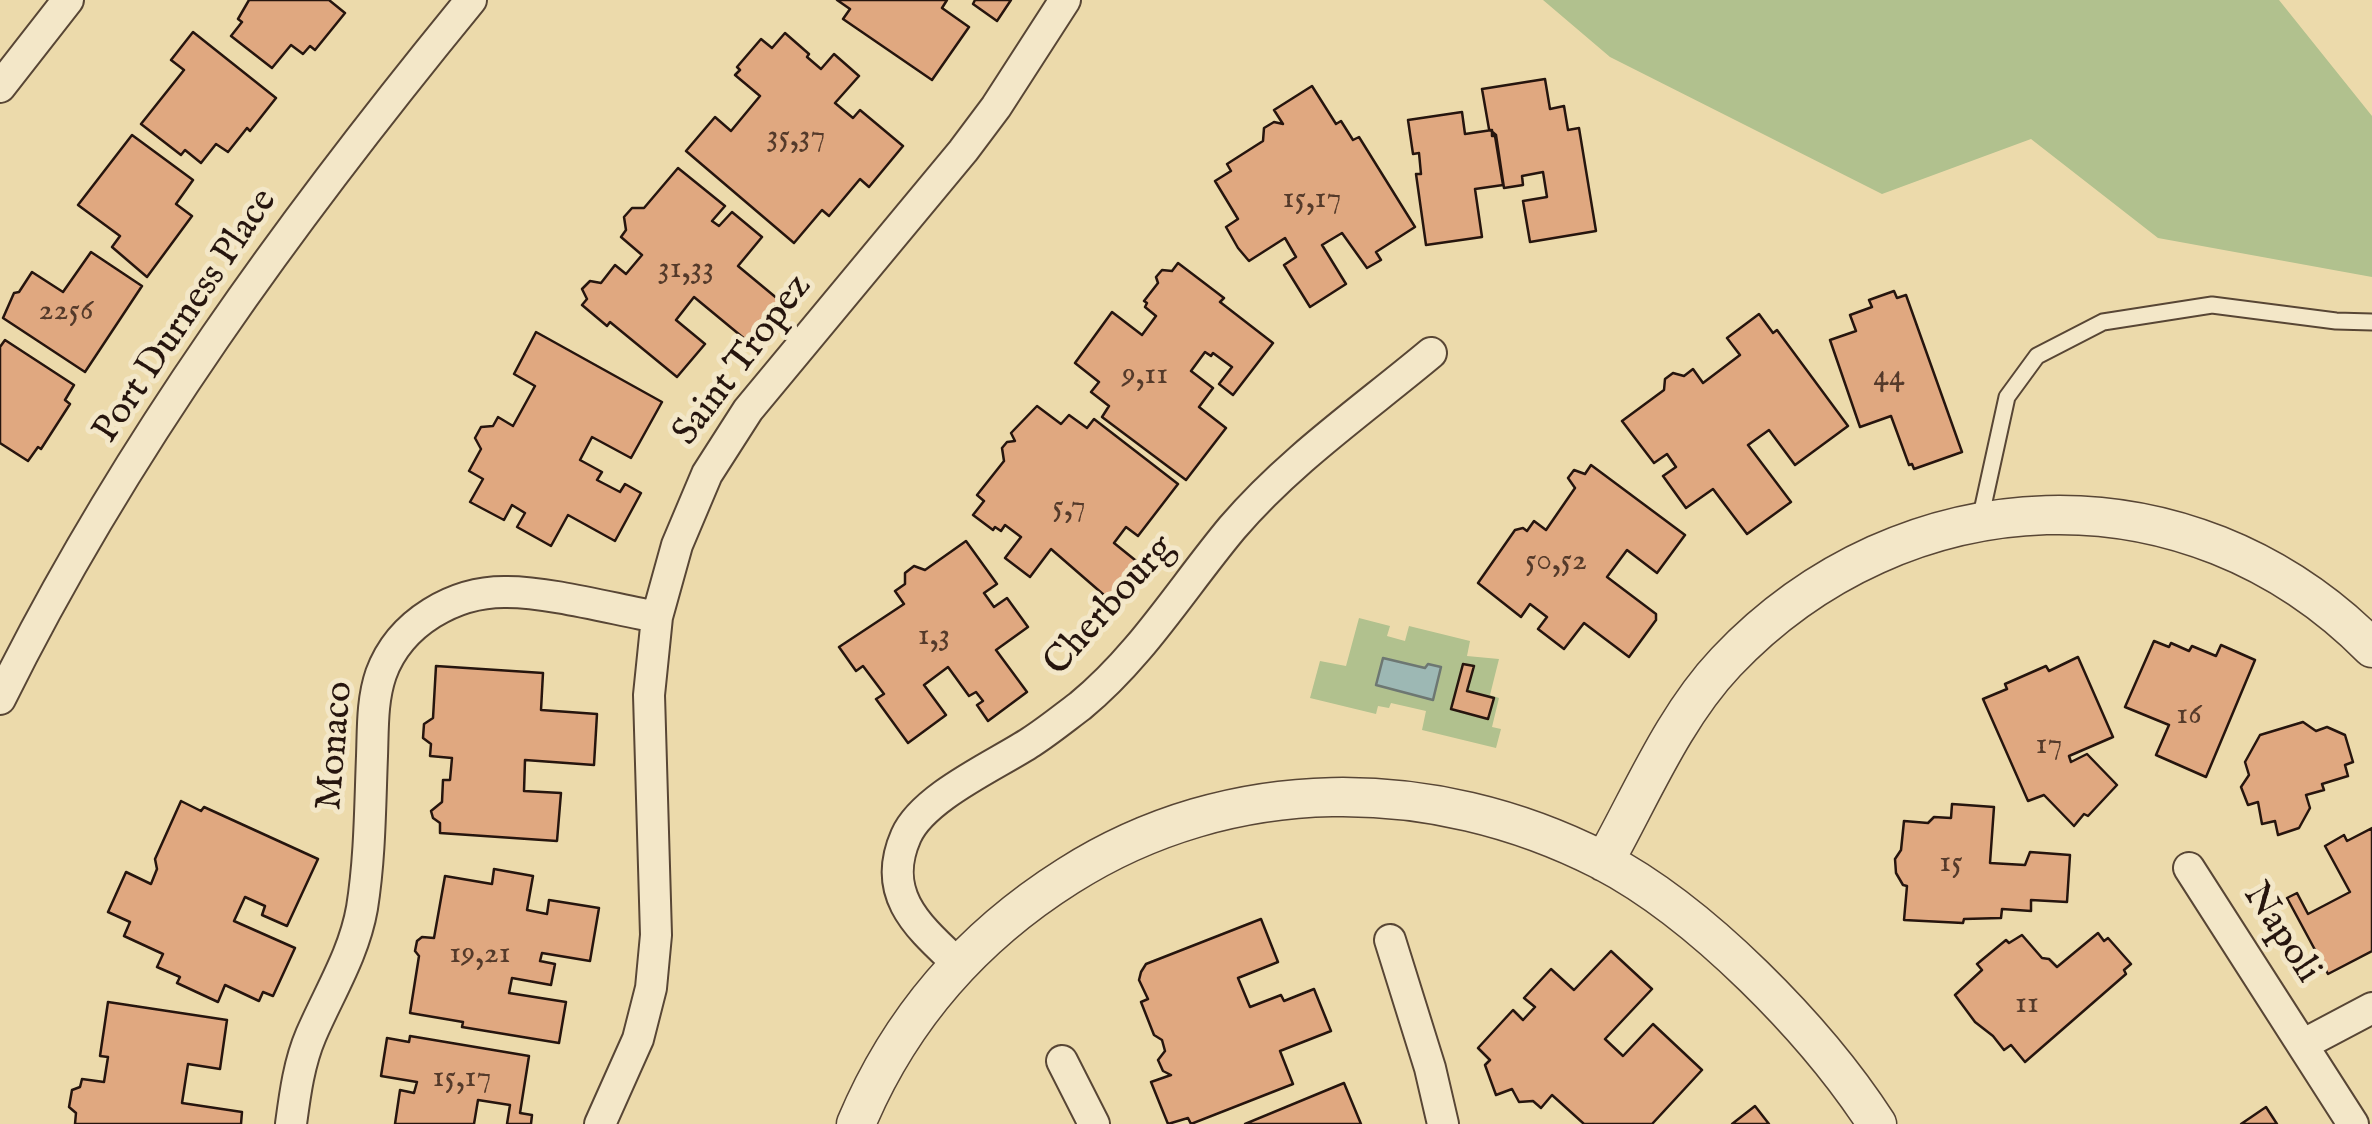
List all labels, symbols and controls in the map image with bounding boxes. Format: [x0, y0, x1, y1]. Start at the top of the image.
house number: 35,37 [767, 119, 825, 157]
street label: Port Durness Place [85, 181, 289, 453]
house number: 15,17 [1283, 181, 1341, 219]
house number: 31,33 [658, 251, 714, 289]
street label: Saint Tropez [665, 266, 823, 456]
house number: 2256 [39, 293, 93, 331]
house number: 9,11 [1122, 357, 1168, 395]
house number: 44 [1873, 359, 1905, 397]
house number: 5,7 [1052, 489, 1086, 527]
street label: Cherbourg [1036, 527, 1186, 687]
house number: 50,52 [1525, 543, 1587, 581]
house number: 1,3 [918, 618, 950, 656]
street label: Monaco [309, 680, 365, 812]
house number: 16 [2176, 697, 2202, 735]
house number: 17 [2036, 727, 2062, 765]
house number: 15 [1939, 845, 1963, 883]
street label: Napoli [2231, 876, 2329, 992]
house number: 19,21 [449, 936, 511, 974]
house number: 11 [2015, 986, 2039, 1024]
house number: 15,17 [433, 1060, 491, 1098]

